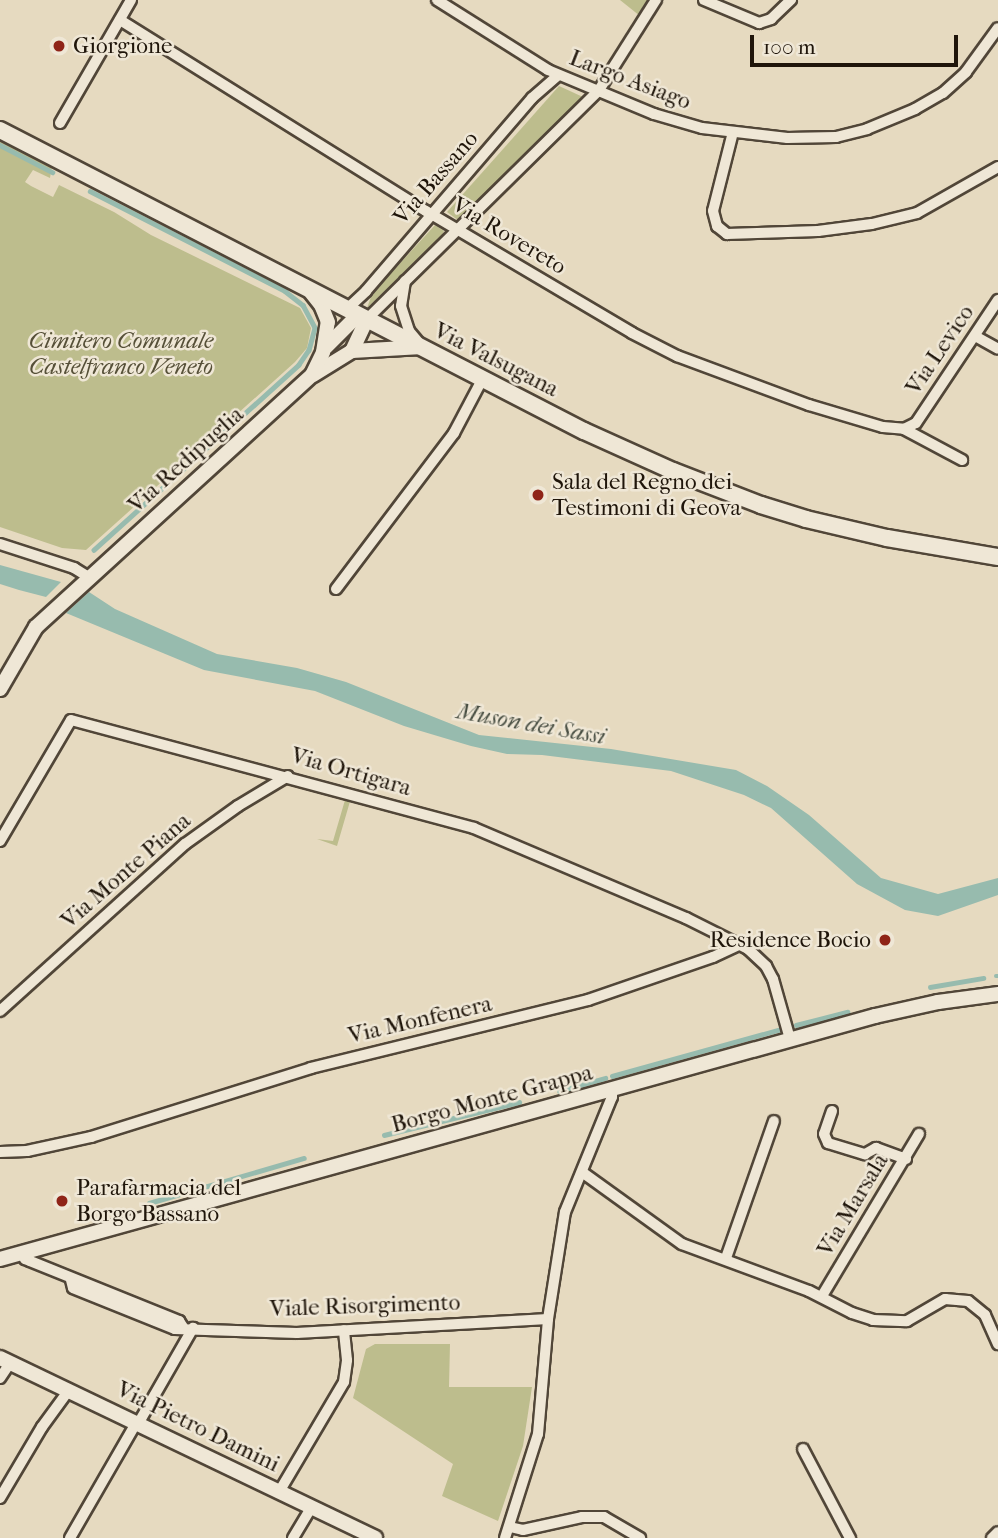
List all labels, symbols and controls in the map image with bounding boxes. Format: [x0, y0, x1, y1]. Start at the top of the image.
scale bar [753, 21, 961, 65]
place label: Giorgione [73, 32, 172, 60]
text: 100 m [763, 35, 816, 59]
marker: Giorgione [51, 38, 67, 54]
street label: Largo Asiago [565, 44, 695, 116]
street label: Via Bassano [388, 125, 484, 231]
street label: Via Rovereto [447, 191, 571, 281]
street label: Via Levico [900, 300, 980, 400]
street label: Via Valsugana [429, 317, 563, 403]
park label: Cimitero Comunale Castelfranco Veneto [29, 327, 213, 381]
street label: Via Redipuglia [123, 401, 249, 519]
place label: Sala del Regno dei Testimoni di Geova [552, 468, 741, 522]
marker: Sala del Regno dei Testimoni di Geova [530, 487, 546, 503]
water label: Muson dei Sassi [454, 697, 608, 751]
street label: Via Ortigara [288, 742, 414, 802]
street label: Via Monte Piana [56, 807, 196, 935]
place label: Residence Bocio [709, 926, 871, 954]
marker: Residence Bocio [877, 932, 893, 948]
street label: Via Monfenera [346, 990, 494, 1050]
street label: Borgo Monte Grappa [388, 1059, 596, 1139]
street label: Via Marsala [812, 1149, 894, 1261]
place label: Parafarmacia del Borgo Bassano [76, 1174, 241, 1228]
marker: Parafarmacia del Borgo Bassano [54, 1193, 70, 1209]
street label: Viale Risorgimento [269, 1289, 461, 1323]
street label: Via Pietro Damini [112, 1376, 284, 1478]

